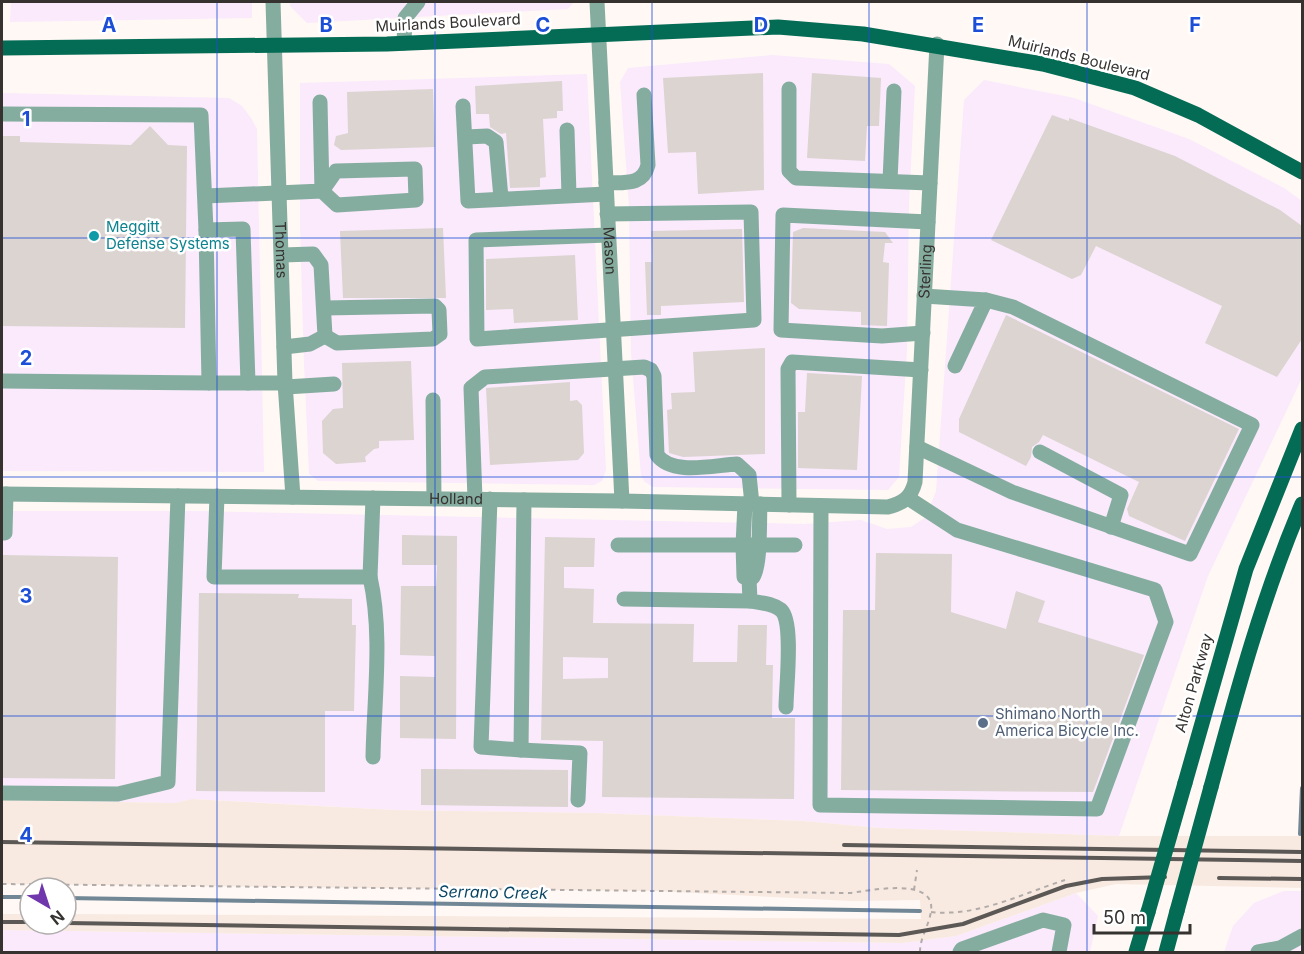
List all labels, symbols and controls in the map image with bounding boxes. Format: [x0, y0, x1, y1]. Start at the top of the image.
street label: Muirlands Boulevard [375, 9, 521, 36]
text: A [102, 13, 117, 37]
text: B [319, 13, 333, 37]
text: C [536, 13, 550, 37]
text: D [754, 13, 768, 37]
text: E [972, 13, 984, 37]
text: F [1189, 13, 1201, 37]
street label: Muirlands Boulevard [1006, 31, 1152, 84]
text: 1 [22, 107, 30, 131]
place label: Meggitt Defense Systems [106, 217, 230, 253]
street label: Thomas [271, 221, 292, 279]
street label: Mason [599, 226, 621, 275]
marker: Meggitt Defense Systems [87, 229, 101, 243]
street label: Sterling [914, 244, 936, 299]
text: 2 [20, 346, 32, 370]
street label: Holland [429, 489, 483, 508]
text: 3 [20, 584, 32, 608]
street label: Alton Parkway [1170, 631, 1217, 735]
place label: Shimano North America Bicycle Inc. [995, 704, 1139, 740]
marker: Shimano North America Bicycle Inc. [976, 716, 990, 730]
text: 4 [19, 823, 33, 847]
north arrow [18, 876, 78, 936]
water label: Serrano Creek [438, 881, 548, 903]
scale bar [1094, 897, 1190, 935]
text: N [46, 906, 68, 929]
text: 50 m [1103, 907, 1146, 928]

